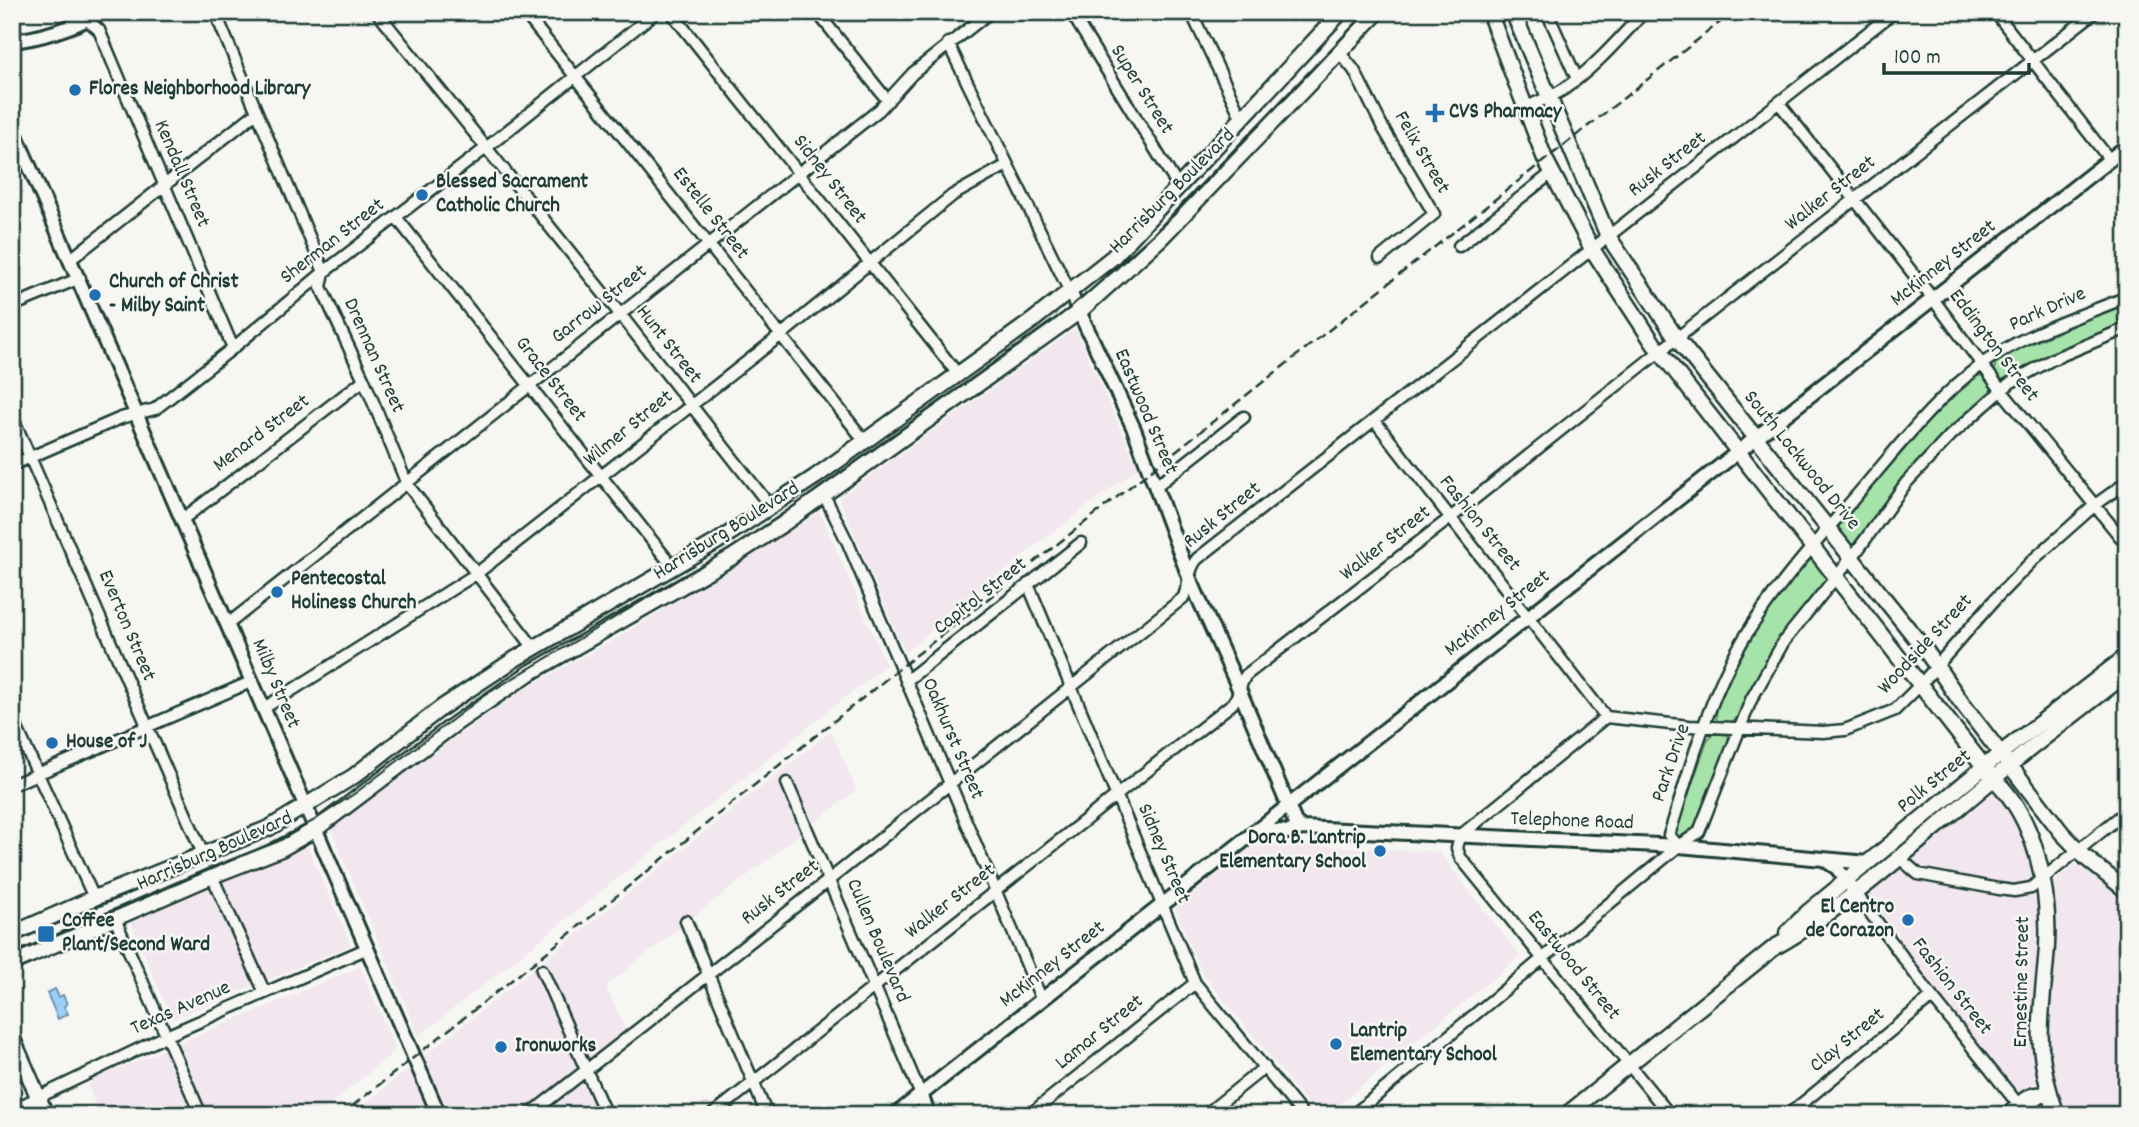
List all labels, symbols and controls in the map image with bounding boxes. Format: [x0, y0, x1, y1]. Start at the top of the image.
scale bar [1884, 32, 2029, 76]
street label: Super Street [1102, 39, 1181, 141]
text: 100 m [1894, 44, 1941, 74]
place label: Flores Neighborhood Library [89, 75, 312, 105]
marker: Flores Neighborhood Library [67, 82, 83, 98]
place label: CVS Pharmacy [1449, 98, 1563, 128]
marker: CVS Pharmacy [1427, 105, 1443, 121]
street label: Felix Street [1385, 106, 1457, 200]
street label: Kendall Street [145, 116, 217, 233]
street label: Harrisburg Boulevard [1103, 122, 1243, 262]
street label: Rusk Street [1622, 125, 1714, 205]
street label: Sidney Street [784, 129, 874, 231]
street label: Walker Street [1779, 149, 1883, 239]
street label: Estelle Street [664, 161, 756, 267]
place label: Blessed Sacrament Catholic Church [436, 168, 588, 222]
marker: Blessed Sacrament Catholic Church [414, 187, 430, 203]
street label: Sherman Street [274, 191, 392, 293]
street label: McKinney Street [1885, 213, 2004, 315]
street label: Garrow Street [546, 258, 655, 352]
place label: Church of Christ - Milby Saint [109, 268, 239, 322]
street label: Park Drive [2005, 280, 2091, 340]
street label: Eddington Street [1941, 283, 2046, 409]
marker: Church of Christ - Milby Saint [87, 287, 103, 303]
street label: Drennan Street [334, 294, 412, 418]
street label: Hunt Street [628, 299, 709, 391]
street label: Grace Street [507, 331, 593, 430]
street label: Eastwood Street [1105, 345, 1185, 480]
street label: Wilmer Street [578, 383, 681, 475]
street label: South Lockwood Drive [1735, 385, 1867, 537]
street label: Menard Street [207, 387, 317, 480]
street label: Fashion Street [1431, 469, 1527, 579]
street label: Harrisburg Boulevard [648, 475, 806, 589]
street label: Rusk Street [1178, 475, 1269, 557]
street label: Walker Street [1334, 499, 1438, 589]
street label: Capitol Street [928, 551, 1034, 643]
street label: McKinney Street [1439, 563, 1558, 665]
place label: Pentecostal Holiness Church [291, 565, 417, 619]
street label: Everton Street [89, 566, 163, 686]
marker: Pentecostal Holiness Church [269, 584, 285, 600]
street label: Woodside Street [1871, 588, 1981, 702]
street label: Milby Street [243, 635, 307, 734]
street label: Oakhurst Street [913, 674, 991, 805]
street label: Park Drive [1645, 720, 1699, 806]
place label: House of J [66, 728, 148, 758]
marker: House of J [44, 735, 60, 751]
street label: Polk Street [1891, 742, 1979, 821]
street label: Sidney Street [1128, 799, 1198, 909]
street label: Harrisburg Boulevard [132, 804, 298, 900]
street label: Telephone Road [1510, 805, 1634, 839]
place label: Dora B. Lantrip Elementary School [1219, 824, 1367, 878]
marker: Dora B. Lantrip Elementary School [1372, 843, 1388, 859]
street label: Rusk Street [735, 853, 827, 933]
street label: Walker Street [899, 857, 1003, 947]
street label: Cullen Boulevard [837, 874, 917, 1008]
place label: El Centro de Corazon [1806, 893, 1894, 947]
street label: Eastwood Street [1519, 905, 1627, 1028]
place label: Coffee Plant/Second Ward [62, 907, 210, 961]
marker: El Centro de Corazon [1900, 912, 1916, 928]
street label: McKinney Street [994, 914, 1113, 1016]
street label: Ernestine Street [2007, 916, 2039, 1048]
marker: Coffee Plant/Second Ward [36, 924, 56, 944]
street label: Fashion Street [1903, 932, 1999, 1042]
street label: Texas Avenue [126, 974, 236, 1044]
street label: Lamar Street [1049, 988, 1151, 1078]
street label: Clay Street [1804, 1001, 1892, 1081]
place label: Lantrip Elementary School [1350, 1017, 1498, 1071]
place label: Ironworks [515, 1032, 597, 1062]
marker: Lantrip Elementary School [1328, 1036, 1344, 1052]
marker: Ironworks [493, 1039, 509, 1055]

